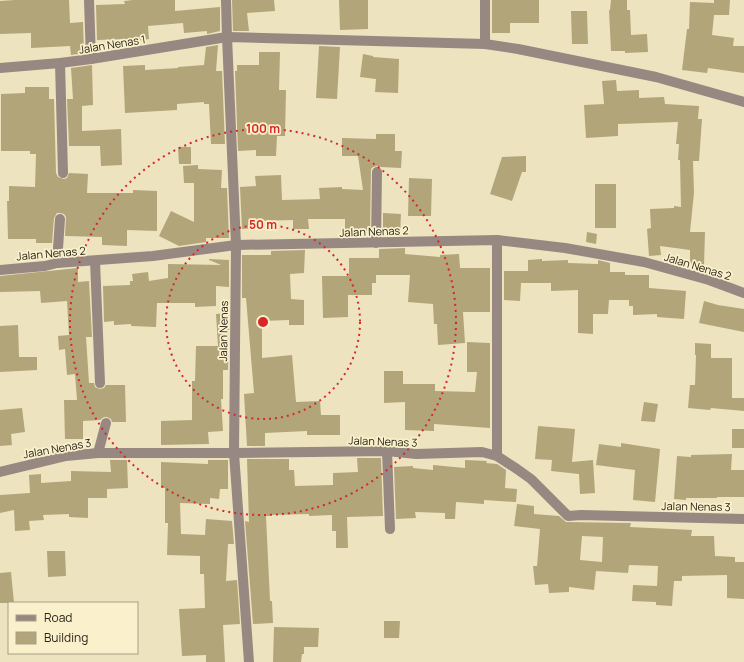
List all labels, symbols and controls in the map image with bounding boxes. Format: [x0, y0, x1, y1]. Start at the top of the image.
street label: Jalan Nenas 1 [78, 31, 146, 57]
text: 100 m [246, 120, 280, 137]
text: 50 m [249, 216, 277, 233]
street label: Jalan Nenas 2 [339, 222, 409, 240]
street label: Jalan Nenas 2 [16, 243, 86, 263]
street label: Jalan Nenas 2 [663, 249, 733, 283]
street label: Jalan Nenas [215, 300, 231, 362]
centre of rings [256, 315, 270, 329]
street label: Jalan Nenas 3 [348, 432, 418, 450]
street label: Jalan Nenas 3 [22, 435, 92, 461]
street label: Jalan Nenas 3 [661, 498, 731, 514]
legend [8, 602, 138, 654]
text: Road [44, 609, 72, 626]
text: Building [44, 629, 88, 646]

